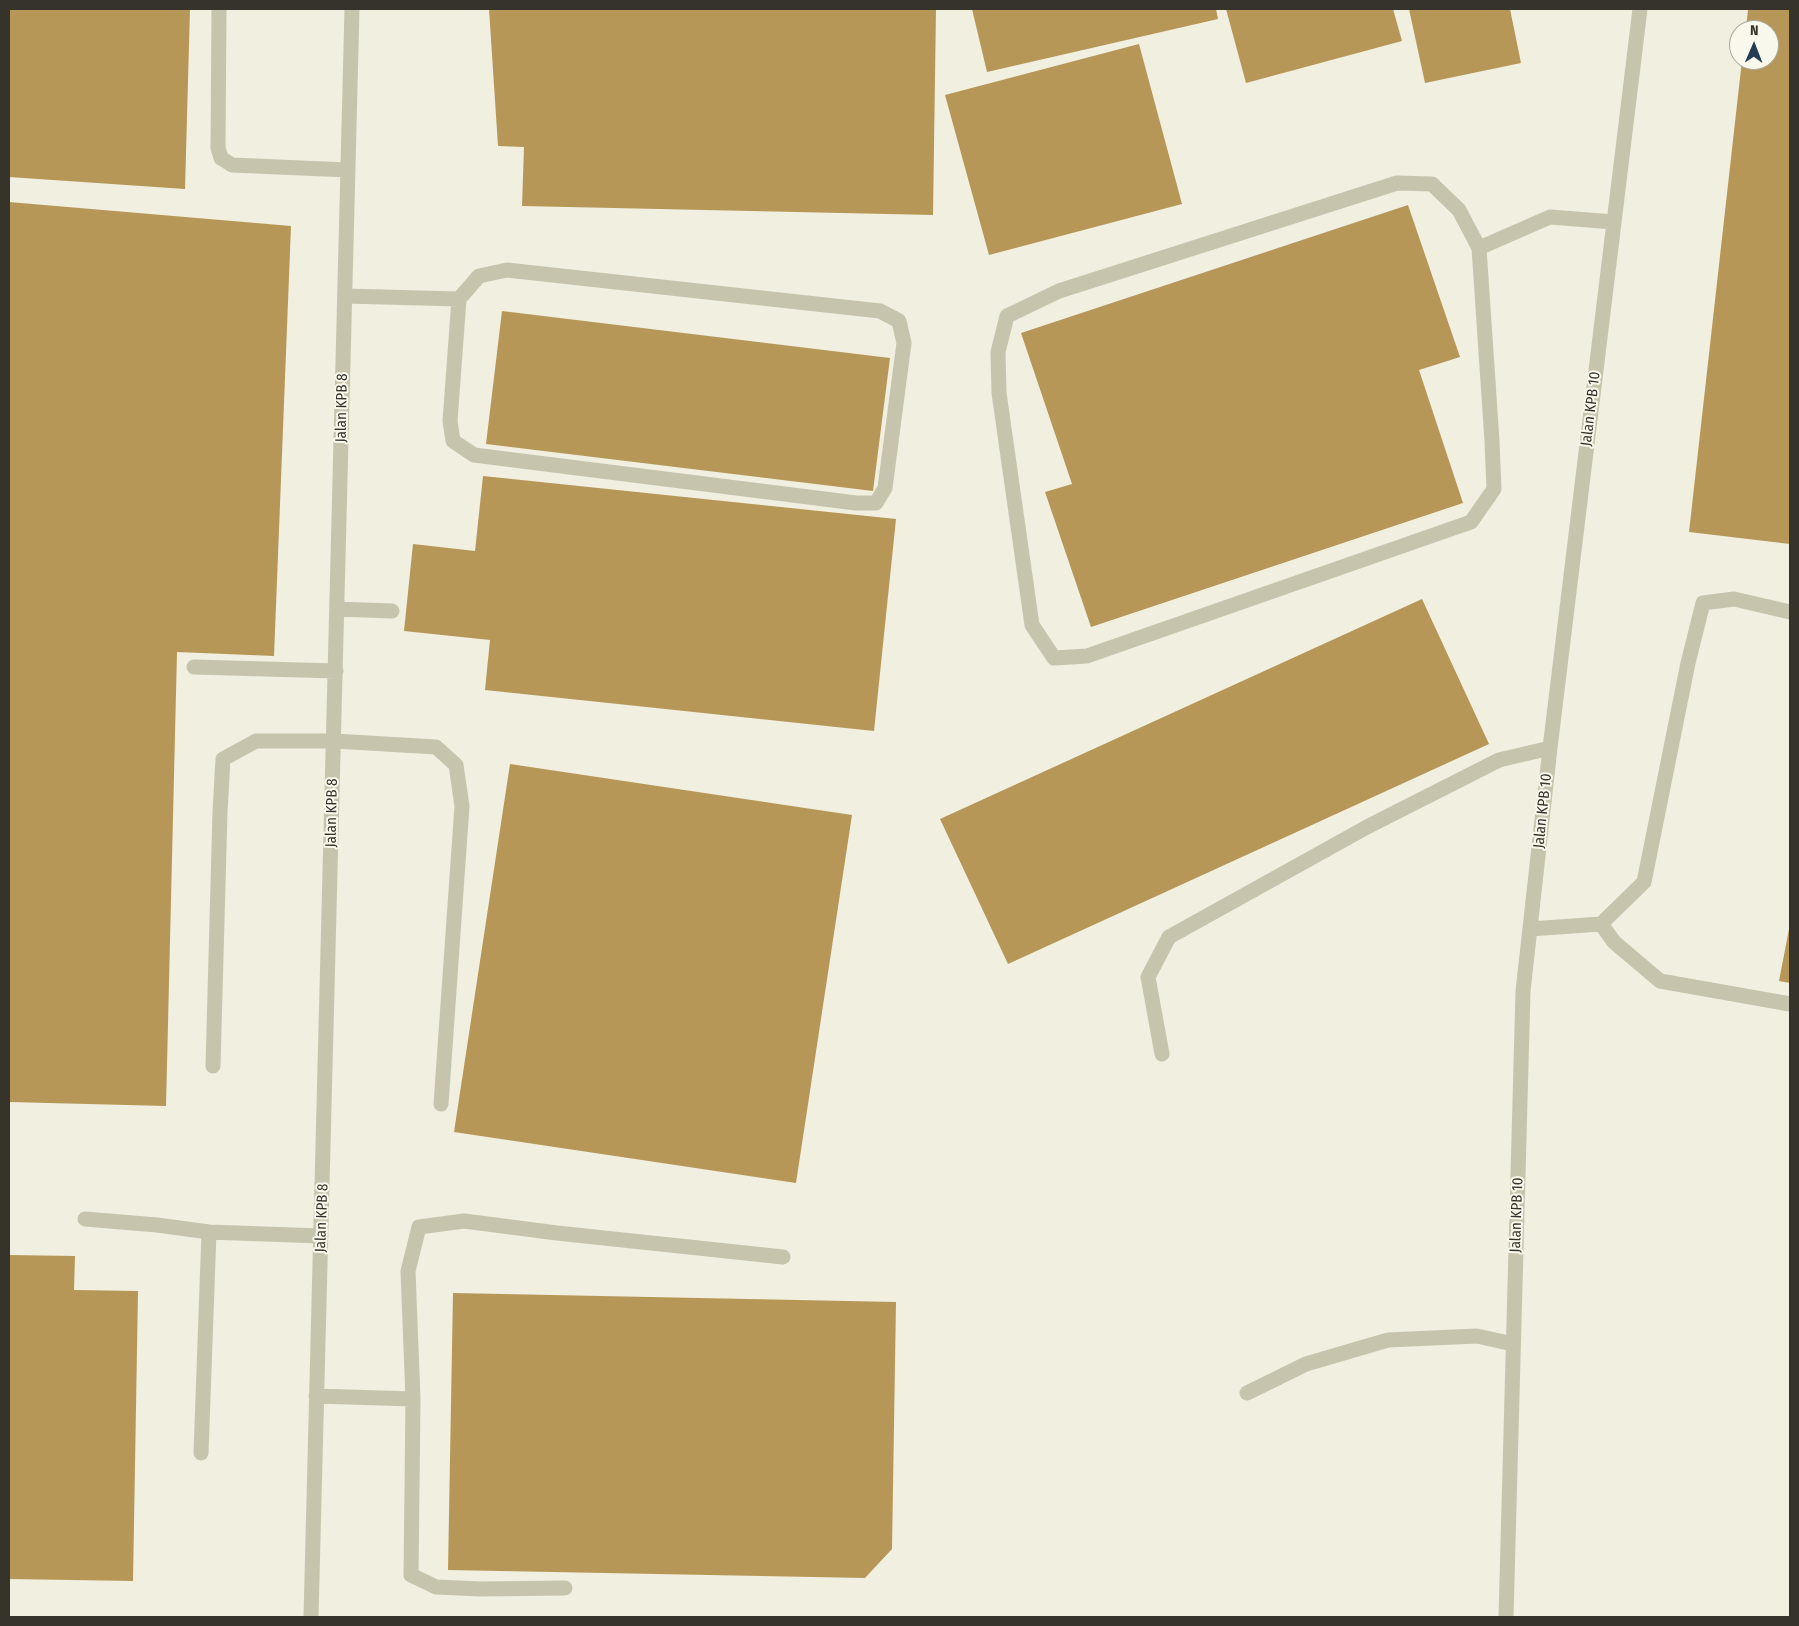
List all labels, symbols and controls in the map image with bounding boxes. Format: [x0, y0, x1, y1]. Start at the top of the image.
north arrow [1729, 20, 1779, 70]
text: N [1750, 22, 1759, 39]
street label: Jalan KPB 10 [1577, 371, 1605, 447]
street label: Jalan KPB 8 [332, 373, 352, 443]
street label: Jalan KPB 10 [1530, 773, 1556, 849]
street label: Jalan KPB 8 [322, 778, 342, 848]
street label: Jalan KPB 10 [1507, 1177, 1527, 1253]
street label: Jalan KPB 8 [312, 1183, 332, 1253]

